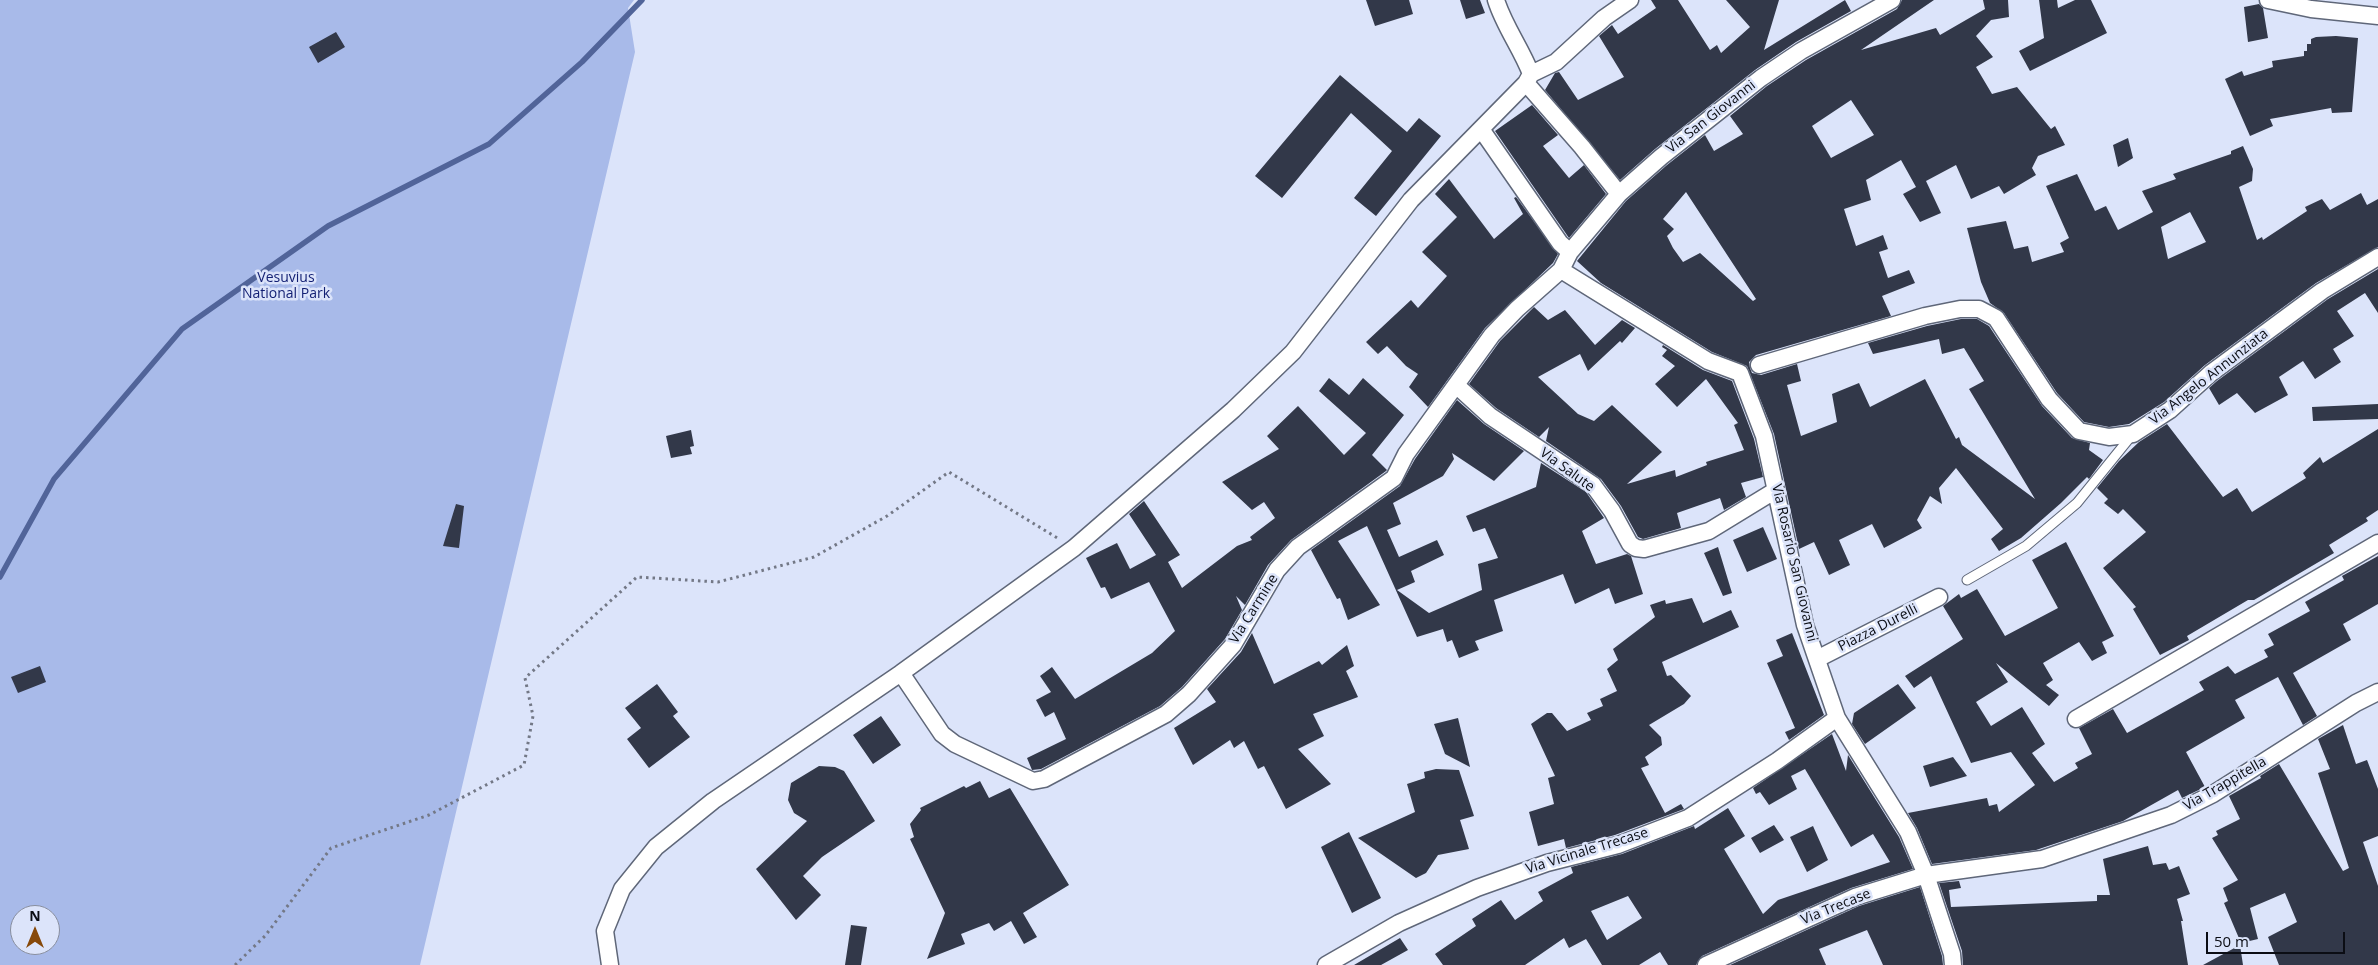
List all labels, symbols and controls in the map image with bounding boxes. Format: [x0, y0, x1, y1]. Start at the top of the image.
street label: Via San Giovanni [1663, 77, 1759, 157]
park label: Vesuvius National Park [242, 270, 330, 302]
street label: Via Angelo Annunziata [2146, 326, 2272, 428]
street label: Via Salute [1536, 444, 1598, 496]
street label: Via Rosario San Giovanni [1768, 482, 1820, 644]
street label: Via Carmine [1226, 571, 1282, 647]
street label: Piazza Durelli [1835, 601, 1921, 655]
street label: Via Trappitella [2181, 754, 2269, 814]
street label: Via Vicinale Trecase [1524, 824, 1650, 878]
street label: Via Trecase [1799, 885, 1873, 929]
north arrow [10, 905, 60, 955]
text: N [29, 906, 41, 925]
scale bar [2208, 922, 2347, 954]
text: 50 m [2214, 931, 2249, 951]

